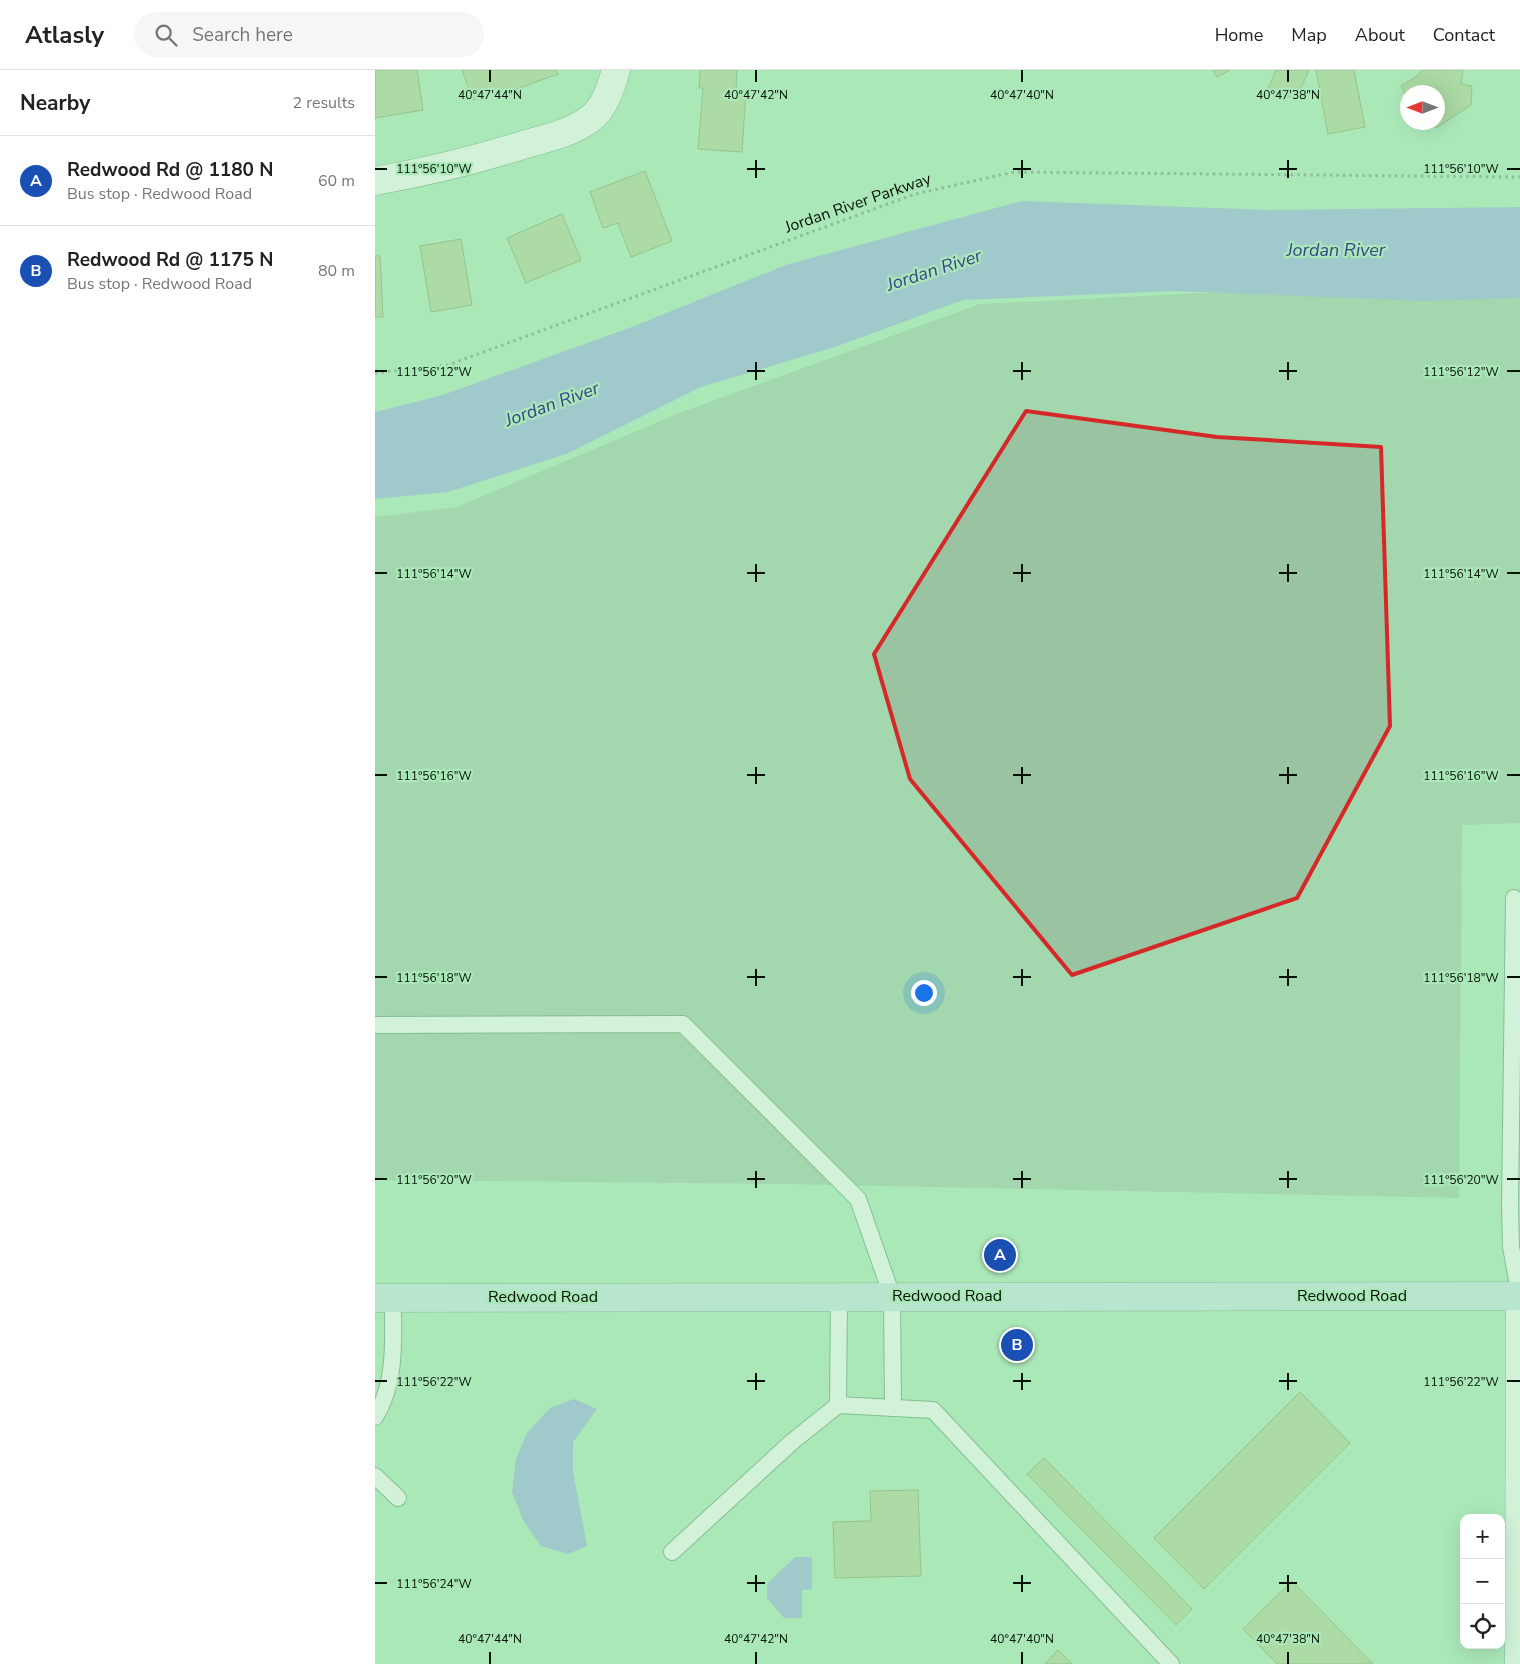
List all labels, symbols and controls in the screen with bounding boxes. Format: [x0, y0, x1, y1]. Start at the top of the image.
search box [134, 12, 484, 57]
text: Atlasly [25, 19, 104, 51]
icon: search [152, 21, 180, 49]
text: Search here [192, 22, 293, 48]
text: Home [1215, 23, 1263, 47]
text: Map [1291, 23, 1327, 47]
text: About [1355, 23, 1405, 47]
text: Contact [1433, 23, 1495, 47]
north arrow [1400, 85, 1445, 130]
text: 40°47'44"N [458, 87, 522, 103]
text: 40°47'42"N [724, 87, 788, 103]
text: 40°47'40"N [990, 87, 1054, 103]
text: 40°47'38"N [1256, 87, 1320, 103]
text: Nearby [20, 89, 90, 117]
text: 2 results [293, 92, 355, 114]
text: Redwood Rd @ 1180 N [67, 157, 273, 183]
text: 111°56'10"W [396, 161, 472, 177]
text: 111°56'10"W [1423, 161, 1499, 177]
street label: Jordan River Parkway [781, 167, 935, 239]
text: A [30, 170, 42, 192]
text: 60 m [318, 170, 355, 192]
text: Bus stop · Redwood Road [67, 183, 252, 205]
water label: Jordan River [1286, 238, 1386, 262]
water label: Jordan River [883, 243, 985, 297]
text: Redwood Rd @ 1175 N [67, 247, 273, 273]
text: B [30, 260, 42, 282]
text: 80 m [318, 260, 355, 282]
text: Bus stop · Redwood Road [67, 273, 252, 295]
text: 111°56'12"W [396, 364, 472, 380]
text: 111°56'12"W [1423, 364, 1499, 380]
water label: Jordan River [501, 376, 603, 432]
text: 111°56'14"W [396, 566, 472, 582]
text: 111°56'14"W [1423, 566, 1499, 582]
text: 111°56'16"W [396, 768, 472, 784]
text: 111°56'16"W [1423, 768, 1499, 784]
text: 111°56'18"W [396, 970, 472, 986]
text: 111°56'18"W [1423, 970, 1499, 986]
your location [911, 980, 937, 1006]
text: 111°56'20"W [396, 1172, 472, 1188]
text: 111°56'20"W [1423, 1172, 1499, 1188]
pin: A [984, 1236, 1016, 1274]
street label: Redwood Road [892, 1285, 1002, 1307]
street label: Redwood Road [1297, 1285, 1407, 1307]
street label: Redwood Road [488, 1286, 598, 1308]
pin: B [1001, 1326, 1033, 1364]
text: 111°56'22"W [396, 1374, 472, 1390]
text: 111°56'22"W [1423, 1374, 1499, 1390]
map controls [1460, 1514, 1505, 1649]
button: + [1460, 1514, 1505, 1559]
button: − [1460, 1559, 1505, 1604]
text: 111°56'24"W [396, 1576, 472, 1592]
button: locate [1460, 1604, 1505, 1649]
text: 40°47'44"N [458, 1631, 522, 1647]
text: 40°47'42"N [724, 1631, 788, 1647]
text: 40°47'40"N [990, 1631, 1054, 1647]
text: 40°47'38"N [1256, 1631, 1320, 1647]

